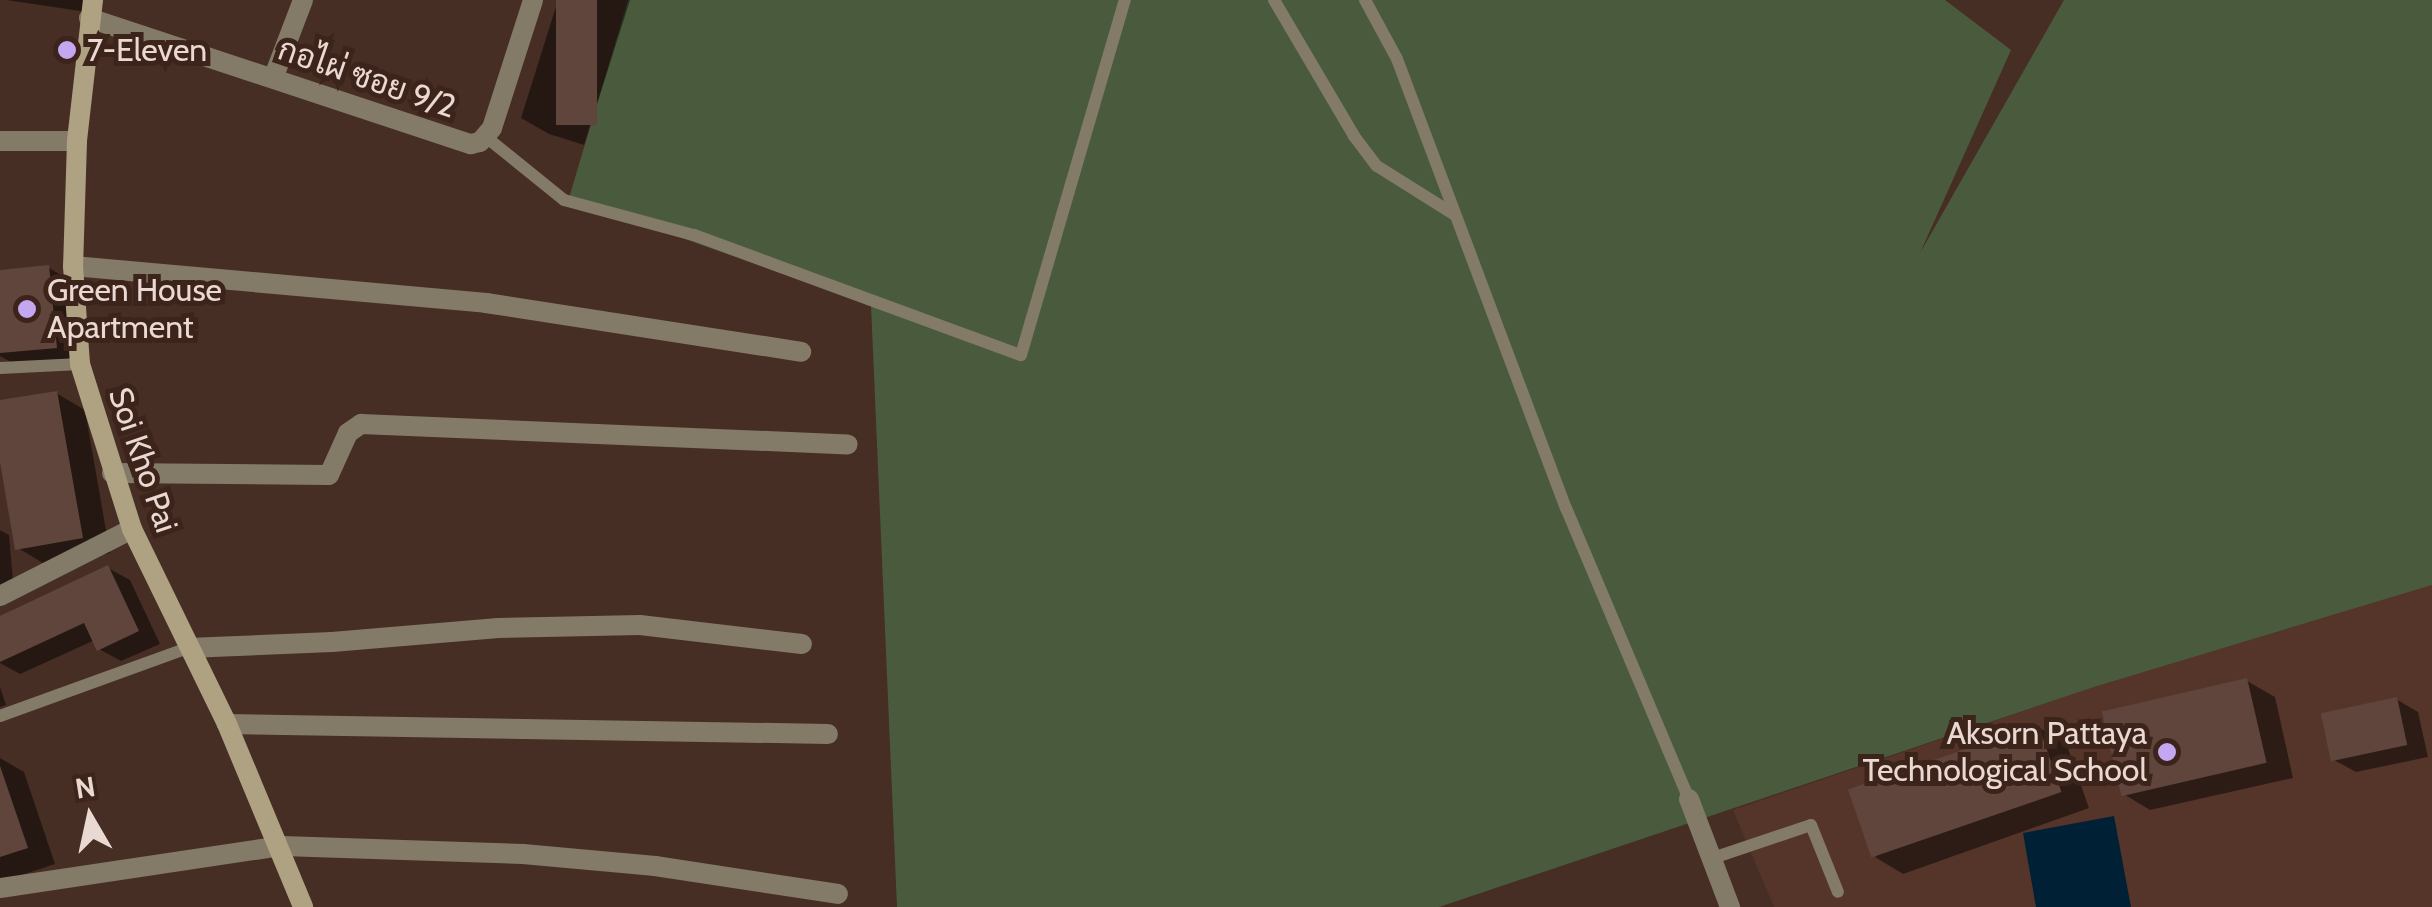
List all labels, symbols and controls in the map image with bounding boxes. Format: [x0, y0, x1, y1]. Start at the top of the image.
street label: กอไผ่ ซอย 9/2 [273, 30, 461, 126]
place label: 7-Eleven [87, 31, 207, 69]
marker: 7-Eleven [56, 39, 78, 61]
place label: Green House Apartment [47, 272, 222, 347]
marker: Green House Apartment [16, 298, 38, 320]
street label: Soi Kho Pai [100, 383, 186, 537]
place label: Aksorn Pattaya Technological School [1862, 715, 2147, 790]
marker: Aksorn Pattaya Technological School [2156, 741, 2178, 763]
north arrow [40, 767, 140, 867]
text: N [73, 769, 98, 806]

